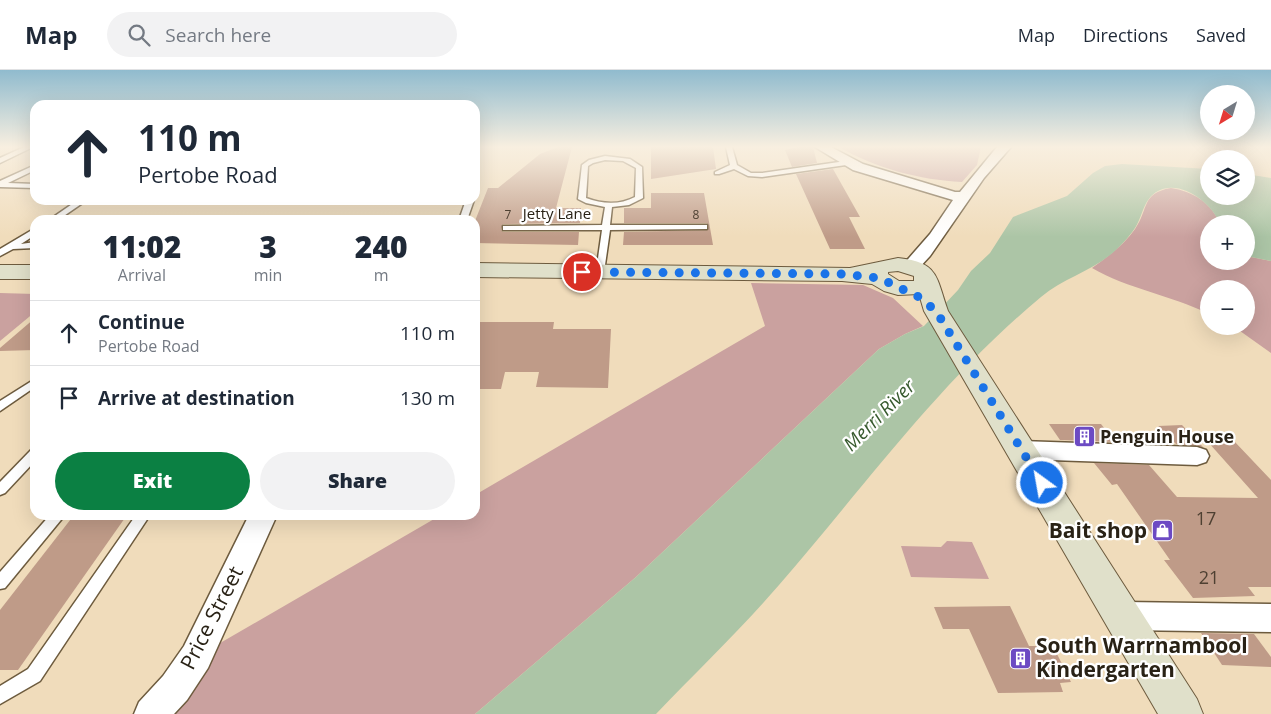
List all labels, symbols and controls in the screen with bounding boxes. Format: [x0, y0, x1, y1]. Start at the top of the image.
search box [107, 12, 457, 57]
text: Map [25, 18, 77, 51]
icon: search [125, 21, 153, 49]
text: Search here [165, 22, 271, 48]
text: Map [1018, 23, 1055, 47]
text: Directions [1083, 23, 1168, 47]
text: Saved [1196, 23, 1246, 47]
north arrow [1200, 85, 1255, 140]
map controls [1200, 85, 1255, 335]
text: 110 m [138, 114, 242, 161]
icon: ahead [55, 120, 120, 185]
button: layers [1200, 150, 1255, 205]
text: Pertobe Road [138, 159, 278, 189]
street label: Jetty Lane [521, 203, 591, 223]
house number: 7 [505, 206, 512, 223]
house number: 8 [693, 206, 700, 223]
button: + [1200, 215, 1255, 270]
text: 11:02 [102, 226, 181, 267]
text: 3 [259, 226, 277, 267]
text: 240 [355, 226, 408, 267]
pin [561, 251, 603, 293]
icon: arrive [568, 258, 596, 286]
text: Arrival [118, 264, 166, 286]
text: min [254, 264, 282, 286]
text: m [374, 264, 389, 286]
button: − [1200, 280, 1255, 335]
text: Continue [98, 309, 185, 335]
icon: ahead [55, 319, 83, 347]
text: 110 m [400, 320, 455, 346]
text: Pertobe Road [98, 335, 200, 357]
water label: Merri River [837, 372, 922, 457]
icon: arrive [55, 384, 83, 412]
text: Arrive at destination [98, 385, 295, 411]
text: 130 m [400, 385, 455, 411]
place label: Penguin House [1100, 424, 1234, 448]
building icon: Penguin House [1072, 425, 1096, 449]
button: Exit [55, 452, 250, 510]
button: Share [260, 452, 455, 510]
position arrow [1015, 456, 1067, 508]
house number: 17 [1196, 506, 1216, 530]
place label: Bait shop [1049, 516, 1147, 544]
shop icon: Bait shop [1151, 519, 1175, 543]
street label: Price Street [173, 561, 249, 674]
house number: 21 [1199, 565, 1219, 589]
place label: South Warrnambool Kindergarten [1036, 631, 1248, 683]
building icon: South Warrnambool Kindergarten [1008, 646, 1032, 670]

